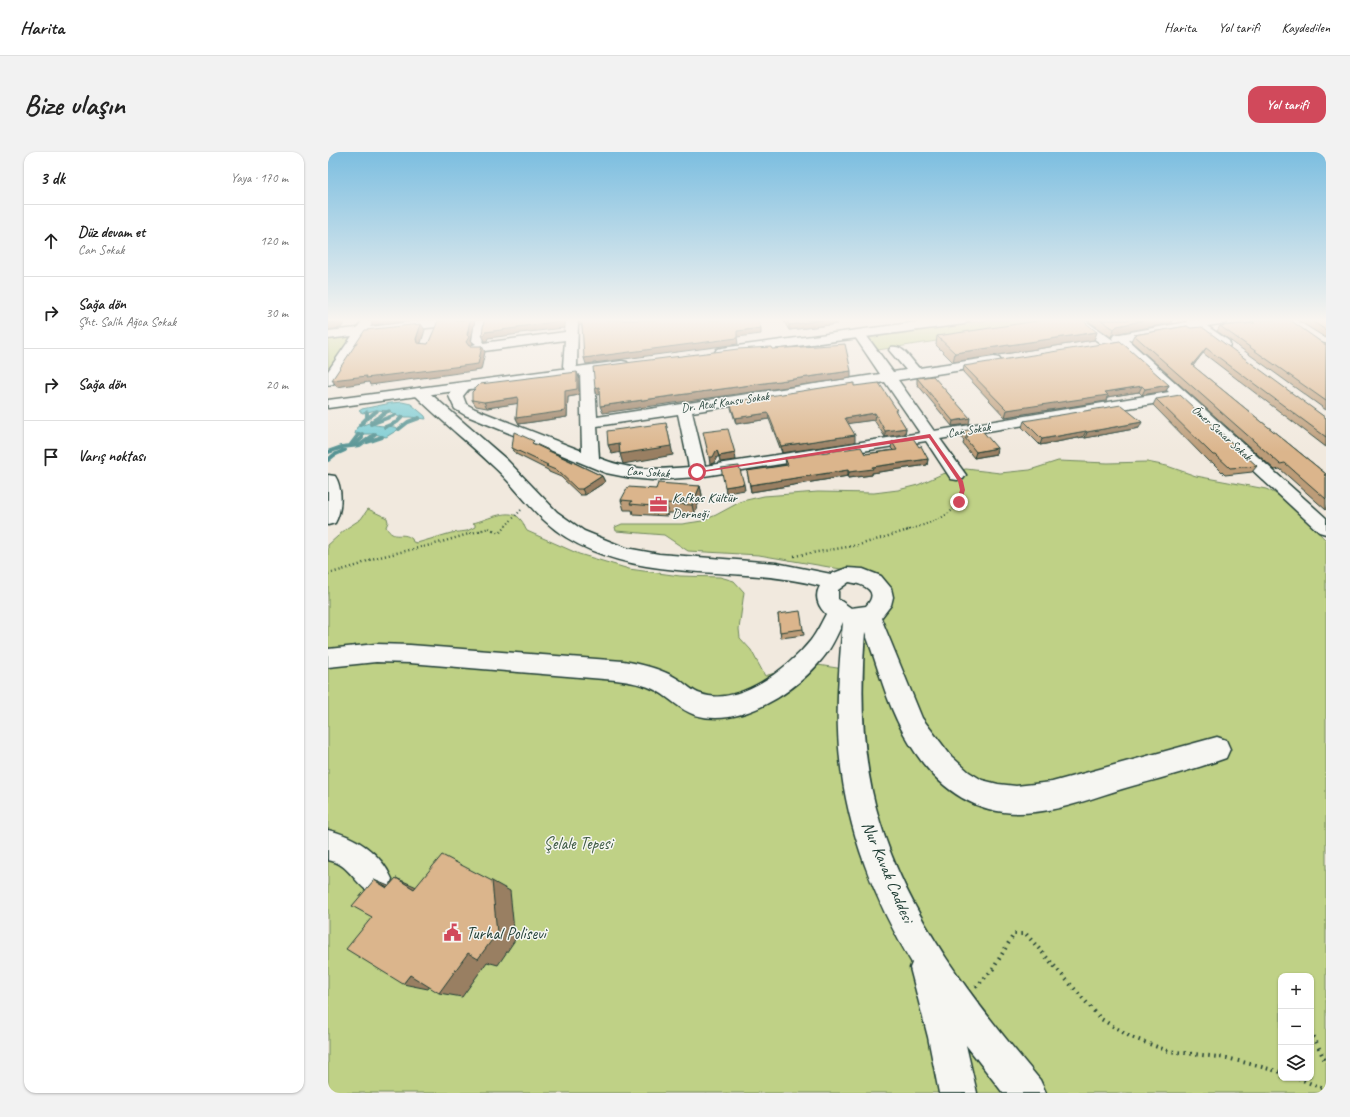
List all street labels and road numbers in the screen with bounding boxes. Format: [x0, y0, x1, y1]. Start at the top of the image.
street label: Dr. Atuf Kansu Sokak [680, 388, 771, 416]
street label: Ömer Sunar Sokak [1189, 402, 1257, 465]
street label: Can Sokak [947, 418, 993, 441]
street label: Can Sokak [626, 463, 672, 482]
street label: Nur Kavak Caddesi [857, 818, 920, 928]

